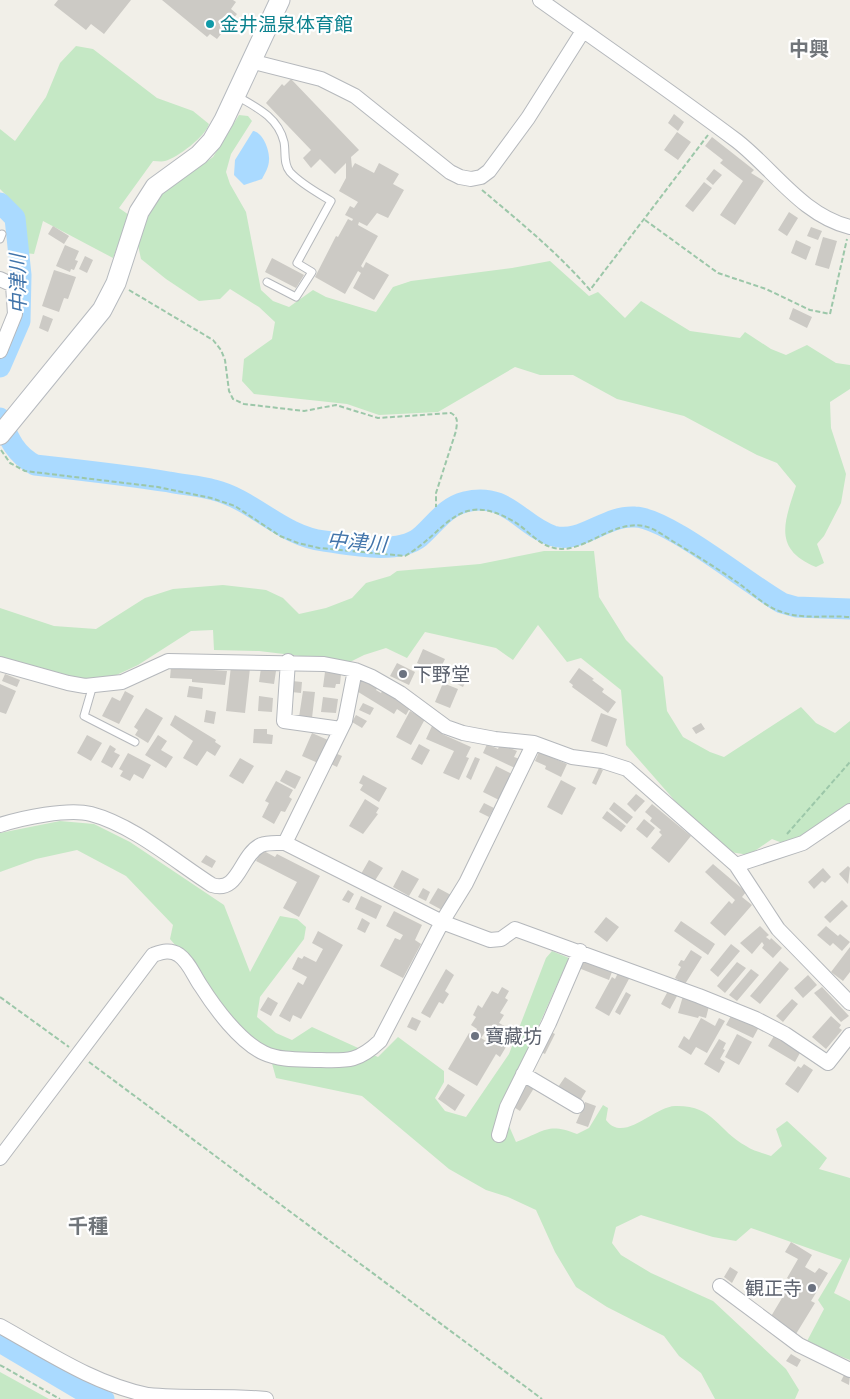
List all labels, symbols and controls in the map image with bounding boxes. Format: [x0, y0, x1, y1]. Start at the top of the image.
place label: 金井温泉体育館 [220, 13, 353, 36]
marker: 金井温泉体育館 [204, 18, 216, 30]
district label: 中興 [789, 37, 829, 61]
water label: 中津川 [5, 252, 31, 314]
water label: 中津川 [326, 527, 390, 557]
place label: 下野堂 [413, 663, 470, 686]
marker: 下野堂 [397, 668, 409, 680]
place label: 寶藏坊 [485, 1025, 542, 1048]
marker: 寶藏坊 [469, 1030, 481, 1042]
district label: 千種 [68, 1214, 108, 1238]
place label: 観正寺 [745, 1277, 802, 1300]
marker: 観正寺 [806, 1282, 818, 1294]

